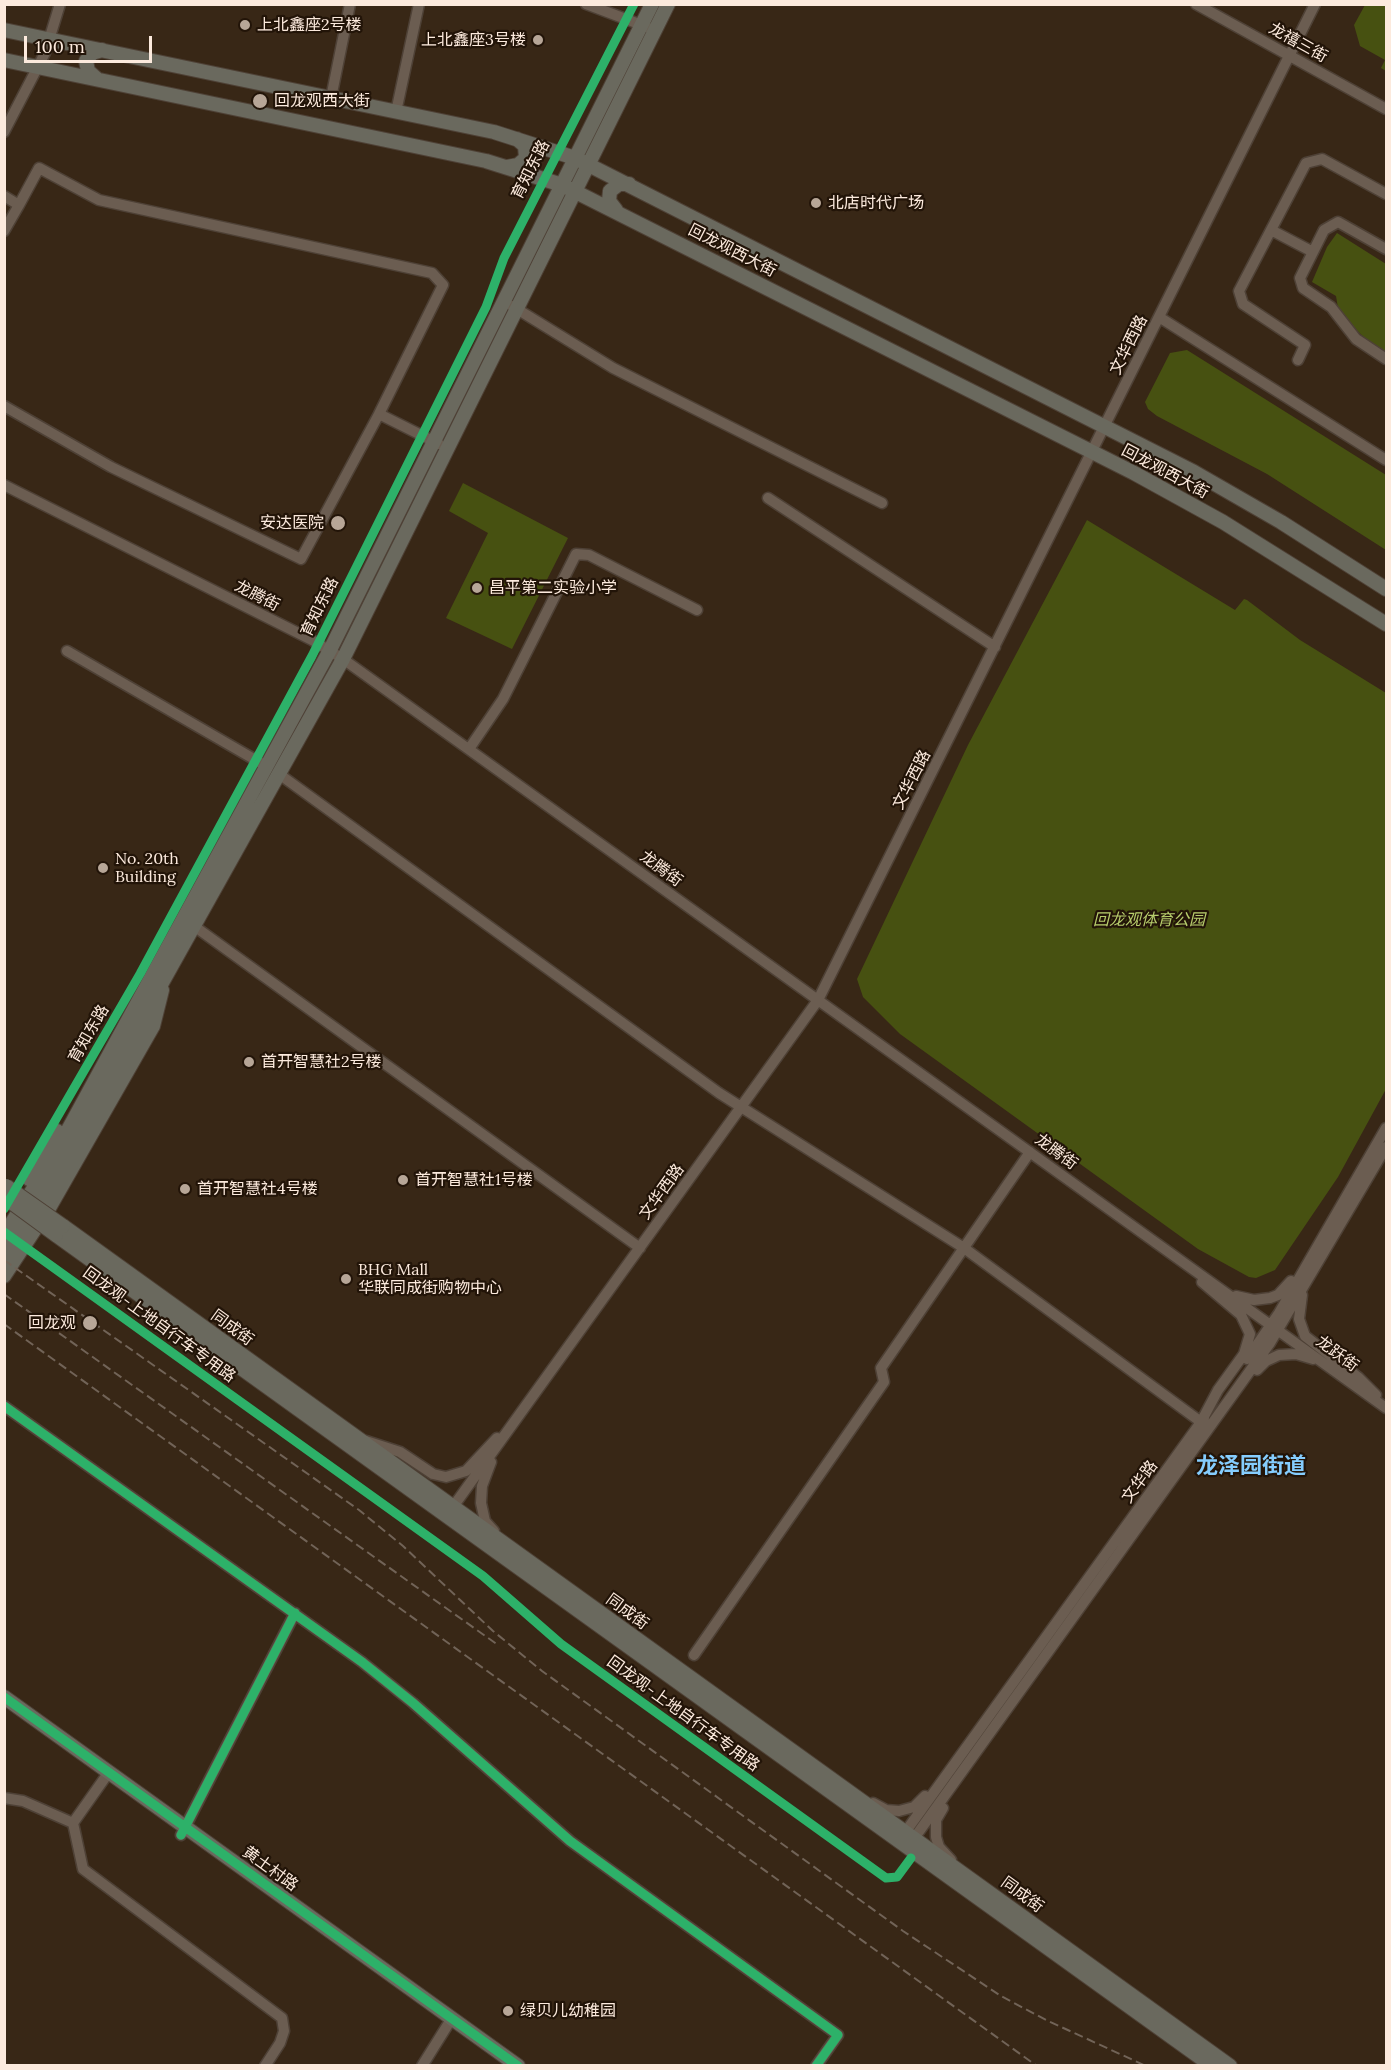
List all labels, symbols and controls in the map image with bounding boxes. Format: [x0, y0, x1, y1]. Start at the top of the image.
place label: 上北鑫座2号楼 [257, 15, 362, 35]
marker: 上北鑫座2号楼 [238, 18, 252, 32]
street label: 龙禧三街 [1265, 19, 1331, 67]
scale bar [27, 24, 154, 62]
place label: 上北鑫座3号楼 [421, 30, 526, 50]
marker: 上北鑫座3号楼 [531, 33, 545, 47]
text: 100 m [35, 35, 85, 58]
place label: 回龙观西大街 [274, 91, 370, 111]
marker: 回龙观西大街 [251, 92, 269, 110]
street label: 育知东路 [508, 137, 554, 203]
place label: 北店时代广场 [828, 193, 924, 213]
marker: 北店时代广场 [809, 196, 823, 210]
street label: 回龙观西大街 [685, 221, 779, 281]
street label: 文华西路 [1106, 312, 1152, 378]
street label: 回龙观西大街 [1118, 441, 1212, 503]
place label: 安达医院 [260, 513, 324, 533]
marker: 安达医院 [329, 514, 347, 532]
street label: 育知东路 [297, 574, 343, 640]
street label: 龙腾街 [231, 577, 283, 615]
place label: 昌平第二实验小学 [489, 578, 617, 598]
marker: 昌平第二实验小学 [470, 581, 484, 595]
street label: 文华西路 [889, 747, 935, 813]
street label: 龙腾街 [636, 847, 686, 891]
place label: No. 20th Building [115, 849, 179, 887]
marker: No. 20th Building [96, 861, 110, 875]
park label: 回龙观体育公园 [1093, 910, 1205, 930]
street label: 育知东路 [65, 1001, 113, 1067]
place label: 首开智慧社2号楼 [261, 1052, 382, 1072]
marker: 首开智慧社2号楼 [242, 1055, 256, 1069]
street label: 龙腾街 [1031, 1130, 1081, 1174]
street label: 文华西路 [635, 1160, 689, 1224]
place label: 首开智慧社1号楼 [415, 1170, 533, 1190]
marker: 首开智慧社1号楼 [396, 1173, 410, 1187]
place label: 首开智慧社4号楼 [197, 1179, 318, 1199]
marker: 首开智慧社4号楼 [178, 1182, 192, 1196]
place label: BHG Mall 华联同成街购物中心 [358, 1260, 502, 1298]
street label: 回龙观-上地自行车专用路 [79, 1263, 239, 1387]
marker: BHG Mall 华联同成街购物中心 [339, 1272, 353, 1286]
street label: 同成街 [207, 1306, 257, 1350]
place label: 回龙观 [28, 1313, 76, 1333]
marker: 回龙观 [81, 1314, 99, 1332]
street label: 龙跃街 [1312, 1332, 1362, 1376]
district label: 龙泽园街道 [1196, 1454, 1306, 1480]
street label: 文华路 [1118, 1457, 1162, 1507]
street label: 同成街 [602, 1590, 652, 1634]
street label: 回龙观-上地自行车专用路 [603, 1652, 763, 1776]
street label: 黄土村路 [238, 1842, 302, 1896]
street label: 同成街 [997, 1873, 1047, 1917]
place label: 绿贝儿幼稚园 [520, 2001, 616, 2021]
marker: 绿贝儿幼稚园 [501, 2004, 515, 2018]

